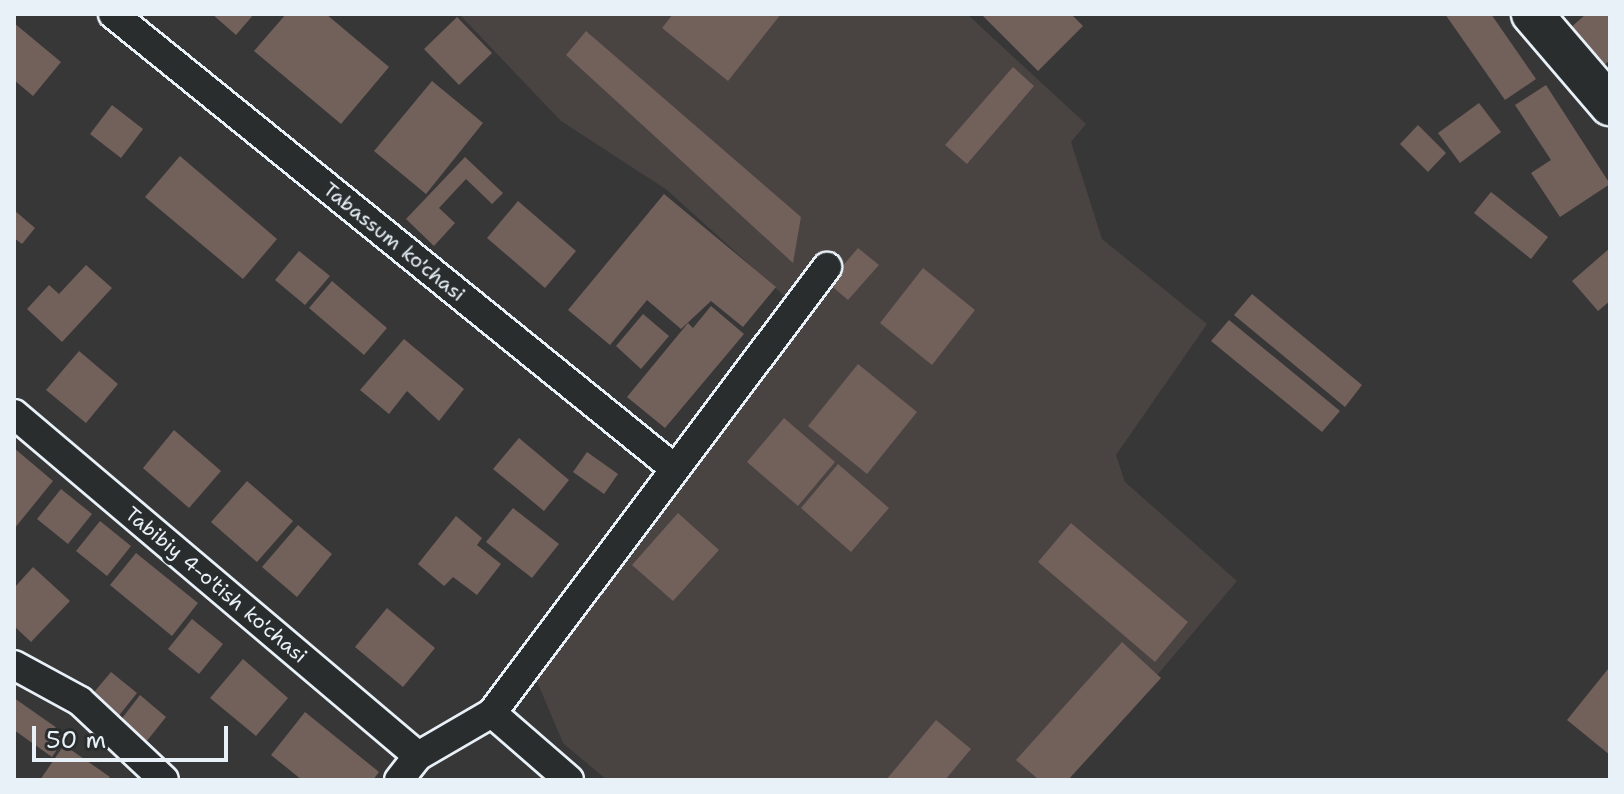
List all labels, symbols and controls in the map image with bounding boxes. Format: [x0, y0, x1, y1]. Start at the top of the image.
street label: Tabassum ko'chasi [318, 177, 470, 307]
street label: Tabibiy 4-o'tish ko'chasi [120, 502, 312, 668]
scale bar [36, 710, 232, 760]
text: 50 m [46, 724, 106, 756]

